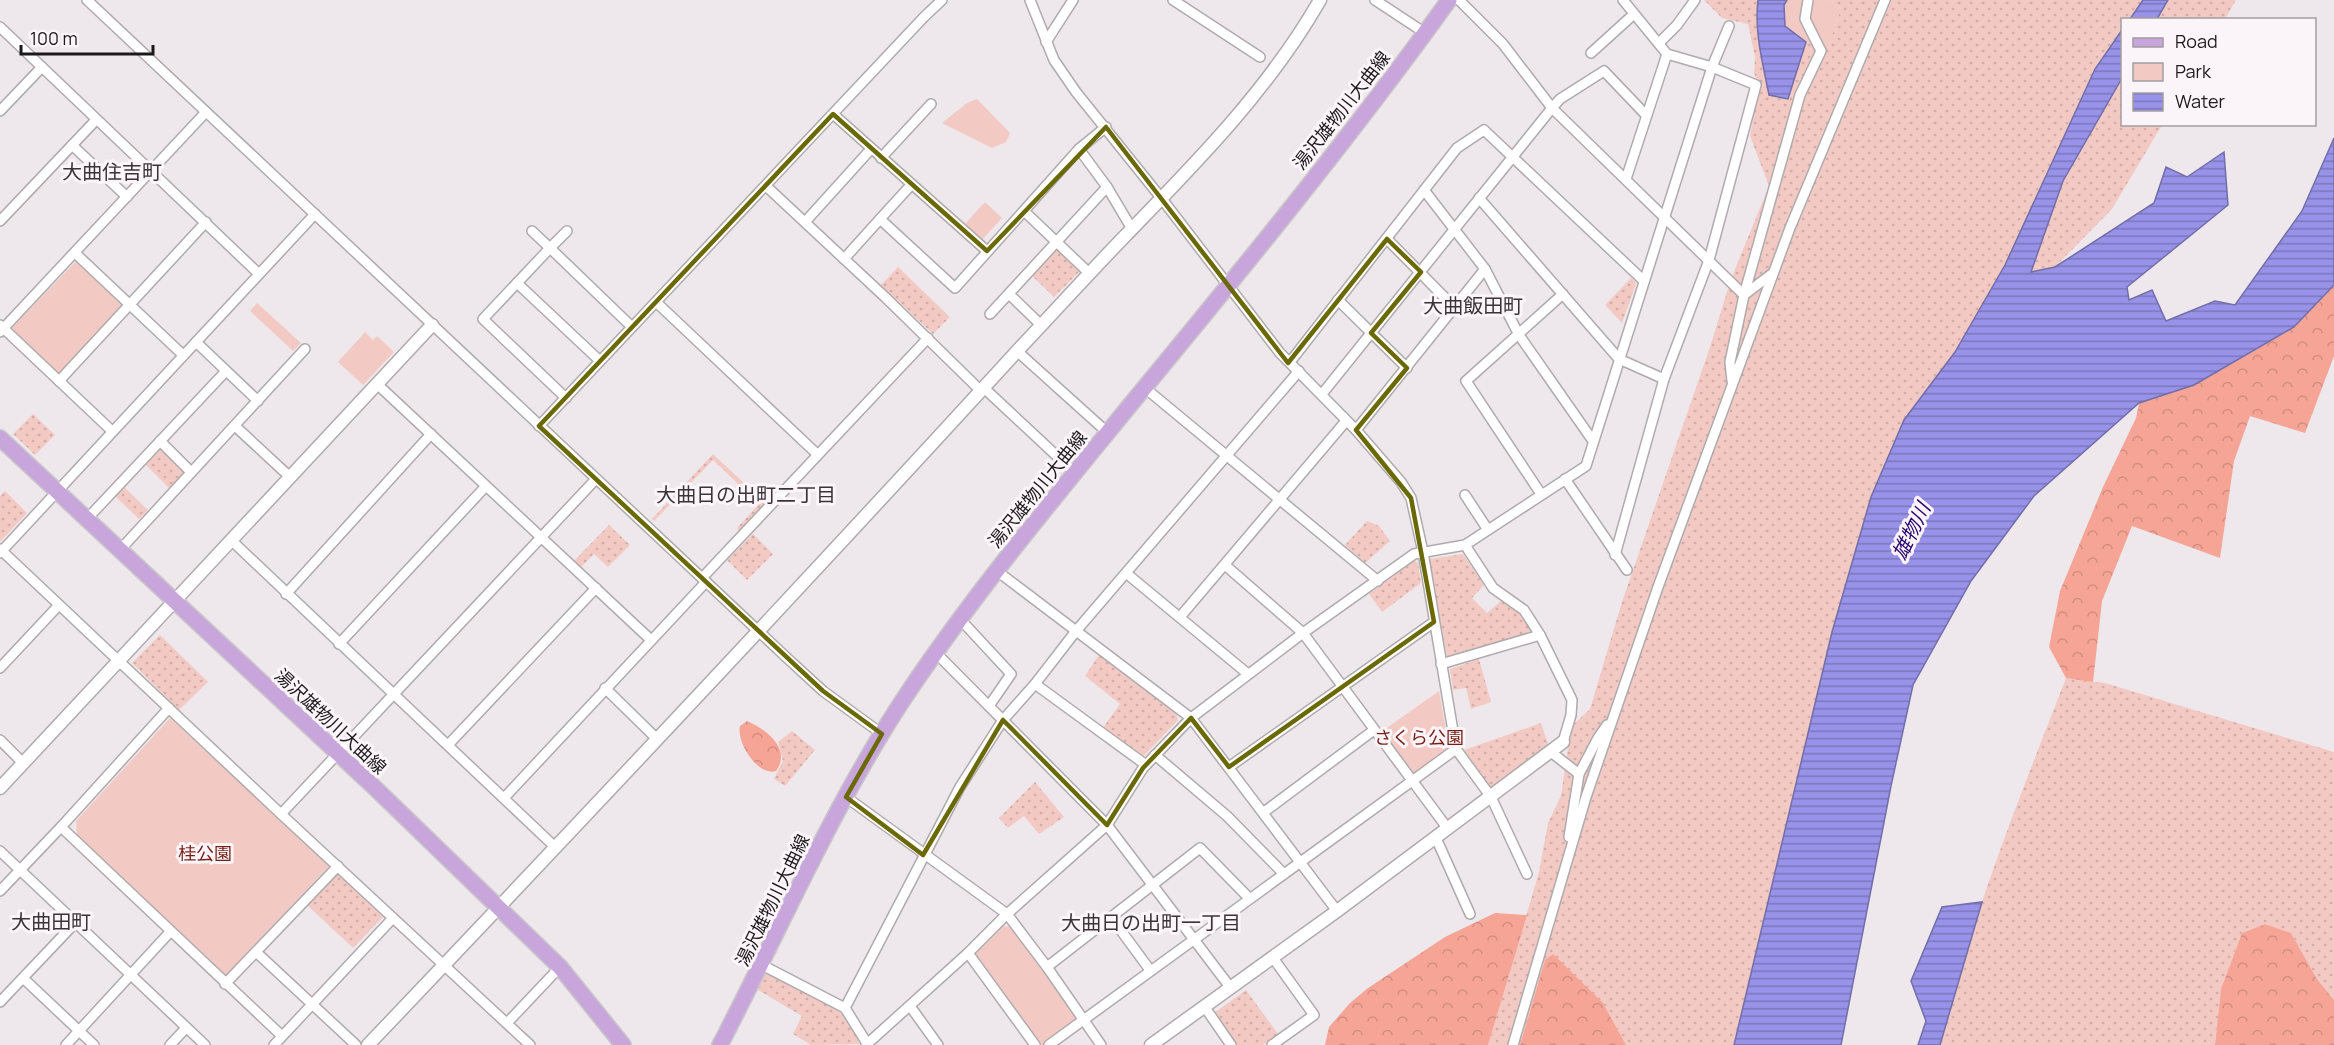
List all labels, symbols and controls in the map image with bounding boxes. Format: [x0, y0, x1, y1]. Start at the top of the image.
scale bar [21, 18, 153, 56]
legend [2121, 18, 2316, 126]
text: 100 m [30, 26, 78, 50]
text: Road [2175, 29, 2218, 53]
street label: 湯沢雄物川大曲線 [1287, 46, 1395, 174]
text: Park [2175, 59, 2212, 83]
text: Water [2175, 89, 2225, 113]
district label: 大曲住吉町 [62, 158, 162, 185]
district label: 大曲飯田町 [1423, 292, 1523, 319]
street label: 湯沢雄物川大曲線 [982, 425, 1092, 553]
district label: 大曲日の出町二丁目 [656, 481, 836, 508]
water label: 雄物川 [1886, 496, 1937, 564]
street label: 湯沢雄物川大曲線 [270, 663, 392, 779]
park label: さくら公園 [1374, 725, 1464, 749]
street label: 湯沢雄物川大曲線 [730, 830, 814, 970]
park label: 桂公園 [178, 841, 232, 865]
district label: 大曲田町 [11, 908, 91, 935]
district label: 大曲日の出町一丁目 [1061, 909, 1241, 936]

